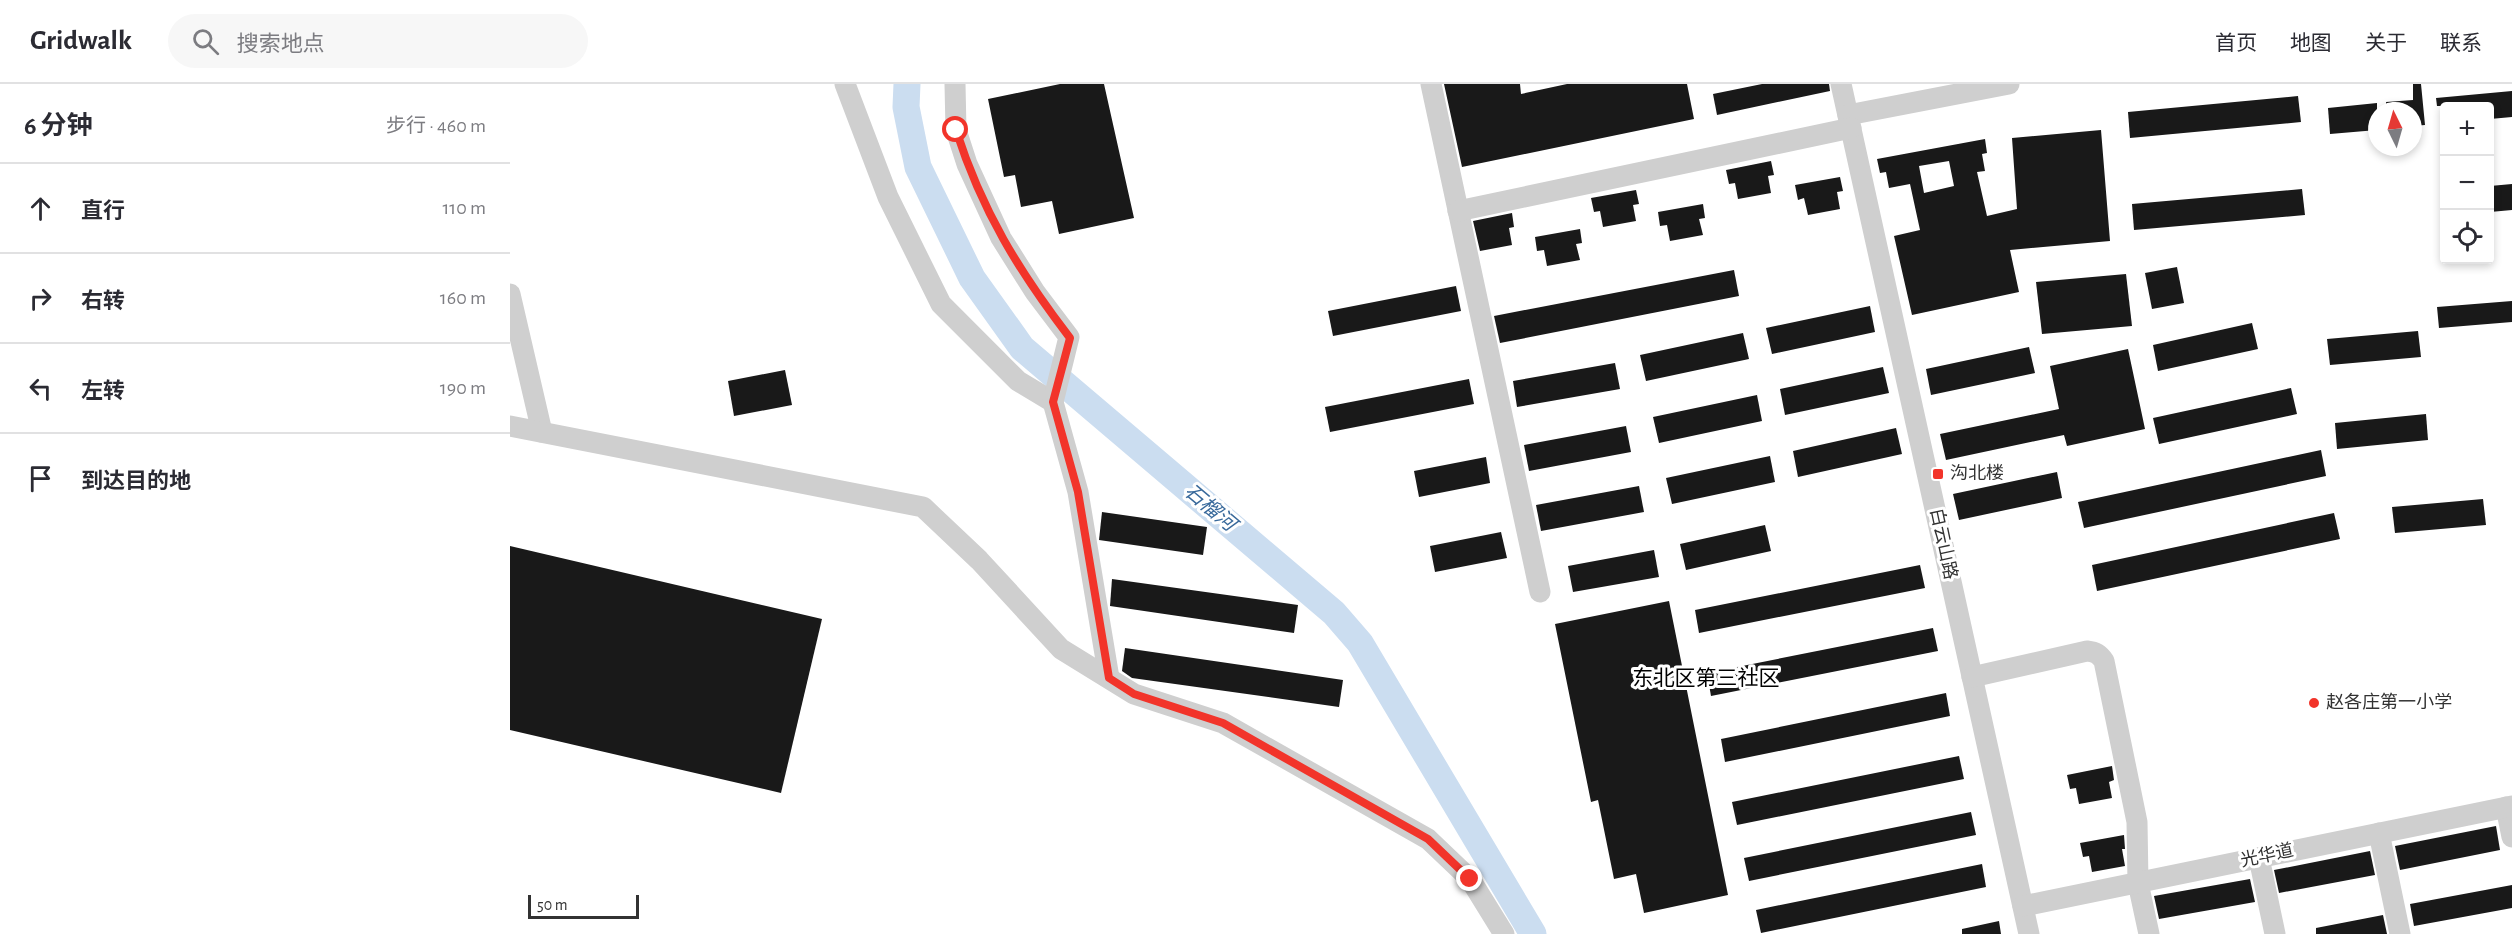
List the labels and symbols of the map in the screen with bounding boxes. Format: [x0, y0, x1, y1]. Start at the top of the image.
north arrow [2368, 102, 2422, 156]
route start [942, 116, 968, 142]
place label: 沟北楼 [1950, 463, 2004, 483]
marker: 沟北楼 [1931, 467, 1945, 481]
water label: 石榴河 [1181, 480, 1243, 538]
street label: 白云山路 [1927, 506, 1961, 581]
district label: 东北区第三社区 [1633, 667, 1780, 689]
place label: 赵各庄第一小学 [2326, 692, 2452, 712]
marker: 赵各庄第一小学 [2307, 696, 2321, 710]
street label: 光华道 [2238, 840, 2295, 870]
route end [1456, 865, 1482, 891]
scale bar [528, 892, 639, 920]

